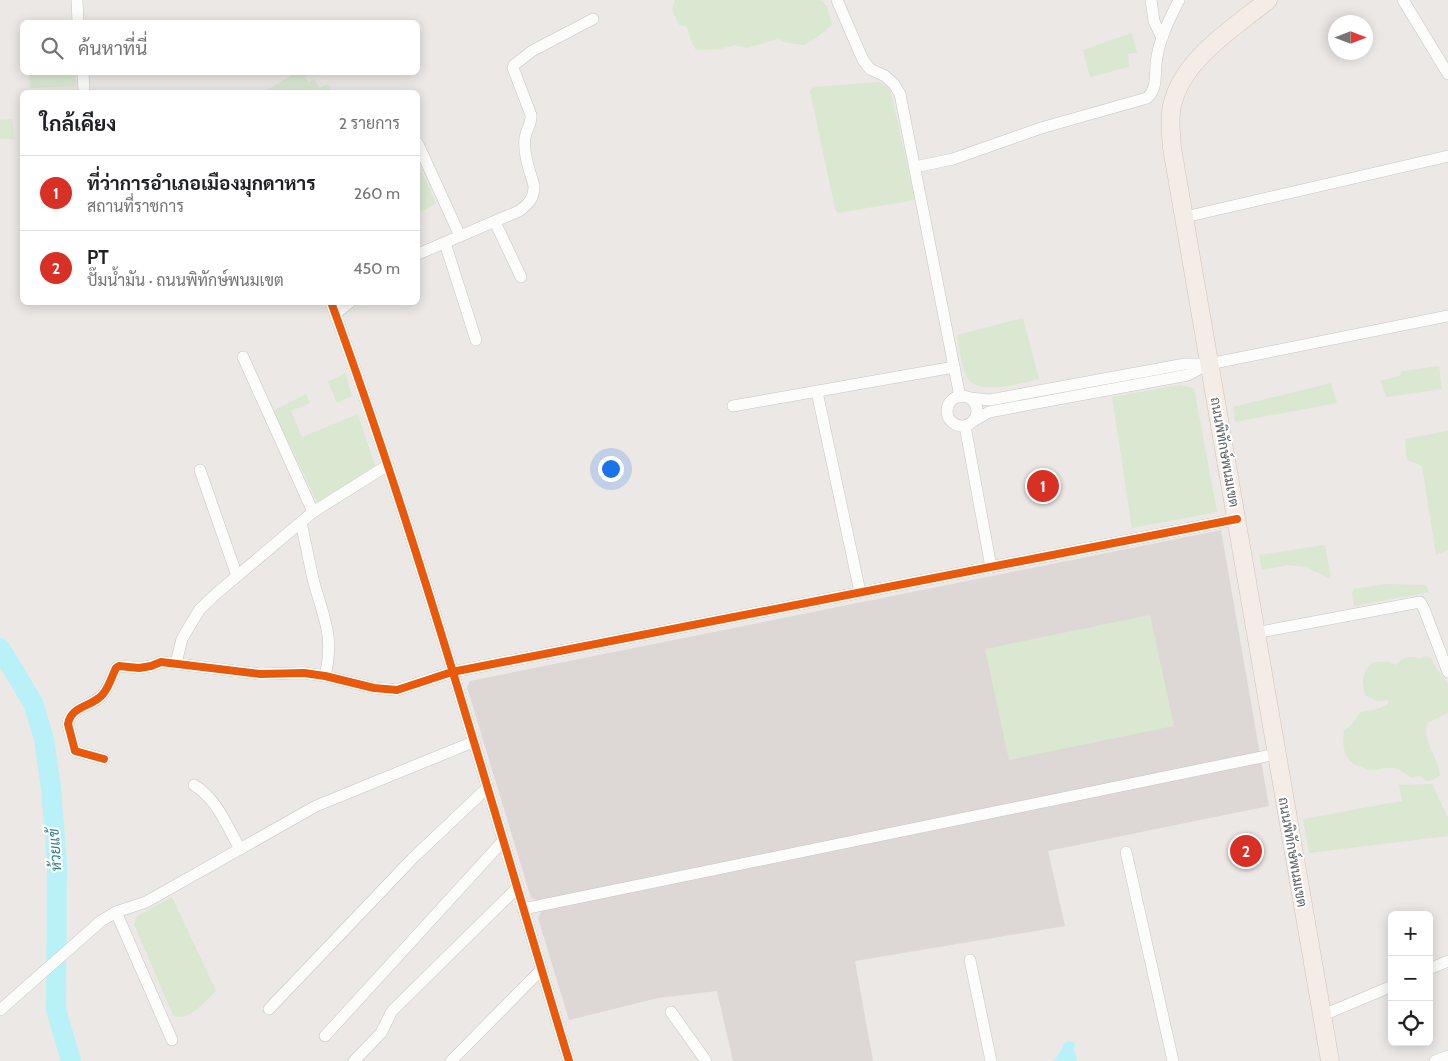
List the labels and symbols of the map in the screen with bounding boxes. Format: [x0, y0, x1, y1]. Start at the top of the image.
north arrow [1328, 15, 1373, 60]
street label: ถนนพิทักษ์พนมเขต [1206, 396, 1244, 508]
your location [598, 456, 624, 482]
pin: 1 [1027, 467, 1059, 505]
street label: ถนนพิทักษ์พนมเขต [1274, 796, 1312, 908]
water label: ห้วยแข้ [43, 825, 65, 872]
pin: 2 [1230, 832, 1262, 870]

